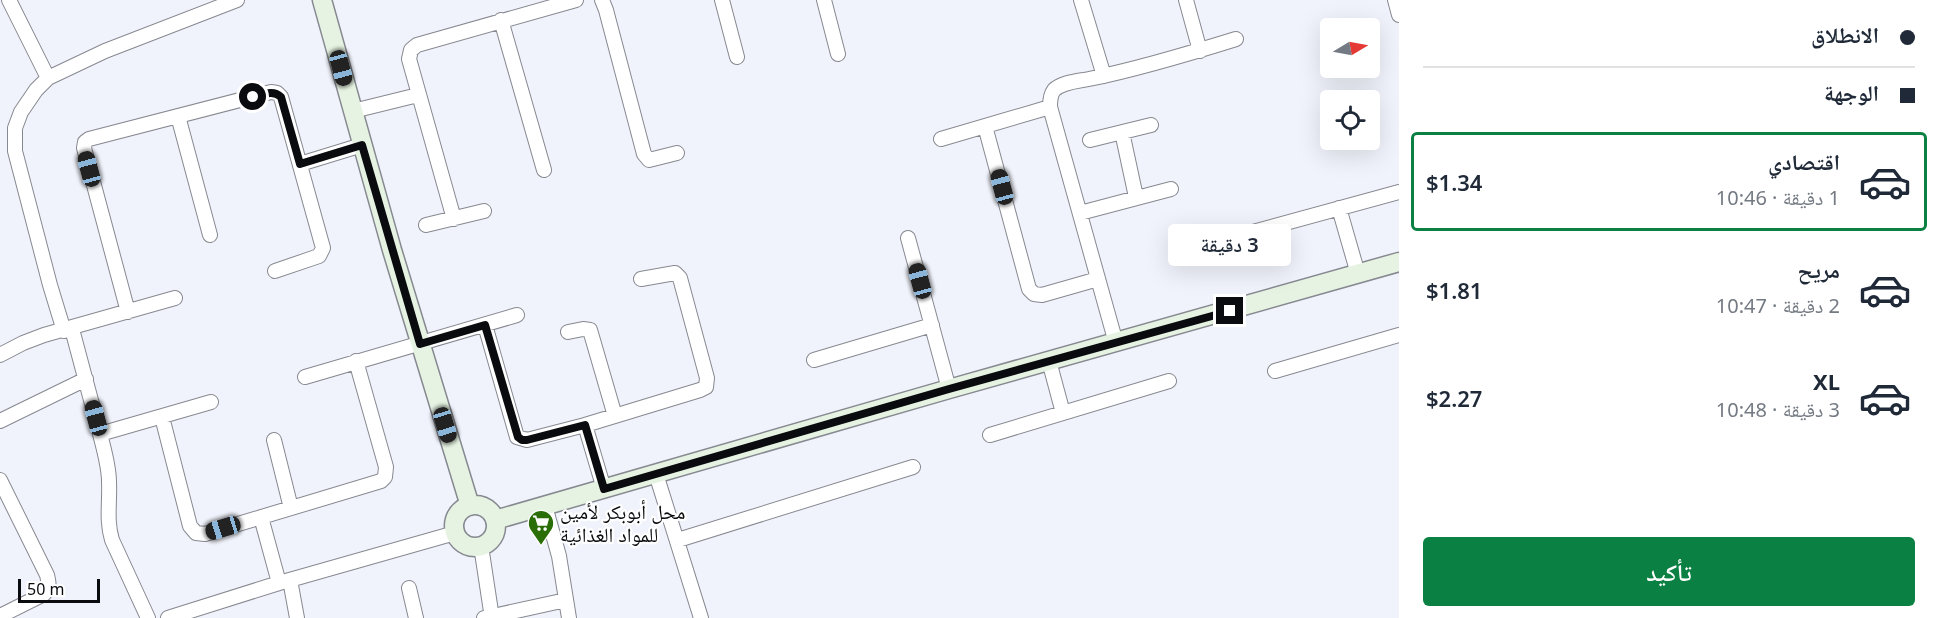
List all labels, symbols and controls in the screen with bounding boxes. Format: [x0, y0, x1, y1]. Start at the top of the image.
north arrow [1320, 18, 1380, 78]
map controls [1320, 18, 1380, 150]
text: الانطلاق [1811, 19, 1879, 49]
car [328, 48, 354, 88]
text: الوجهة [1824, 77, 1879, 107]
route start [239, 83, 266, 110]
button: locate [1320, 90, 1380, 150]
text: اقتصادي [1768, 146, 1840, 176]
car [76, 149, 102, 189]
icon: car [1858, 155, 1912, 209]
car [989, 167, 1015, 207]
text: $1.34 [1426, 167, 1482, 197]
text: 1 دقيقة · 10:46 [1716, 184, 1840, 211]
callout: 3 دقيقة [1168, 224, 1292, 266]
text: 3 دقيقة [1200, 231, 1259, 258]
text: مريح [1797, 254, 1840, 284]
car [907, 261, 933, 301]
icon: car [1858, 263, 1912, 317]
text: $1.81 [1426, 275, 1482, 305]
text: 2 دقيقة · 10:47 [1716, 292, 1840, 319]
route end [1216, 297, 1243, 324]
text: XL [1813, 366, 1840, 396]
icon: car [1858, 371, 1912, 425]
text: $2.27 [1426, 383, 1482, 413]
text: 3 دقيقة · 10:48 [1716, 396, 1840, 423]
car [83, 398, 109, 438]
car [431, 405, 459, 445]
place label: محل أبوبكر لأمين للمواد الغذائية [560, 498, 685, 548]
supermarket icon: محل أبوبكر لأمين للمواد الغذائية [526, 508, 556, 546]
car [203, 514, 243, 542]
button: تأكيد [1423, 537, 1915, 606]
scale bar [18, 576, 100, 604]
text: 50 m [27, 578, 64, 600]

